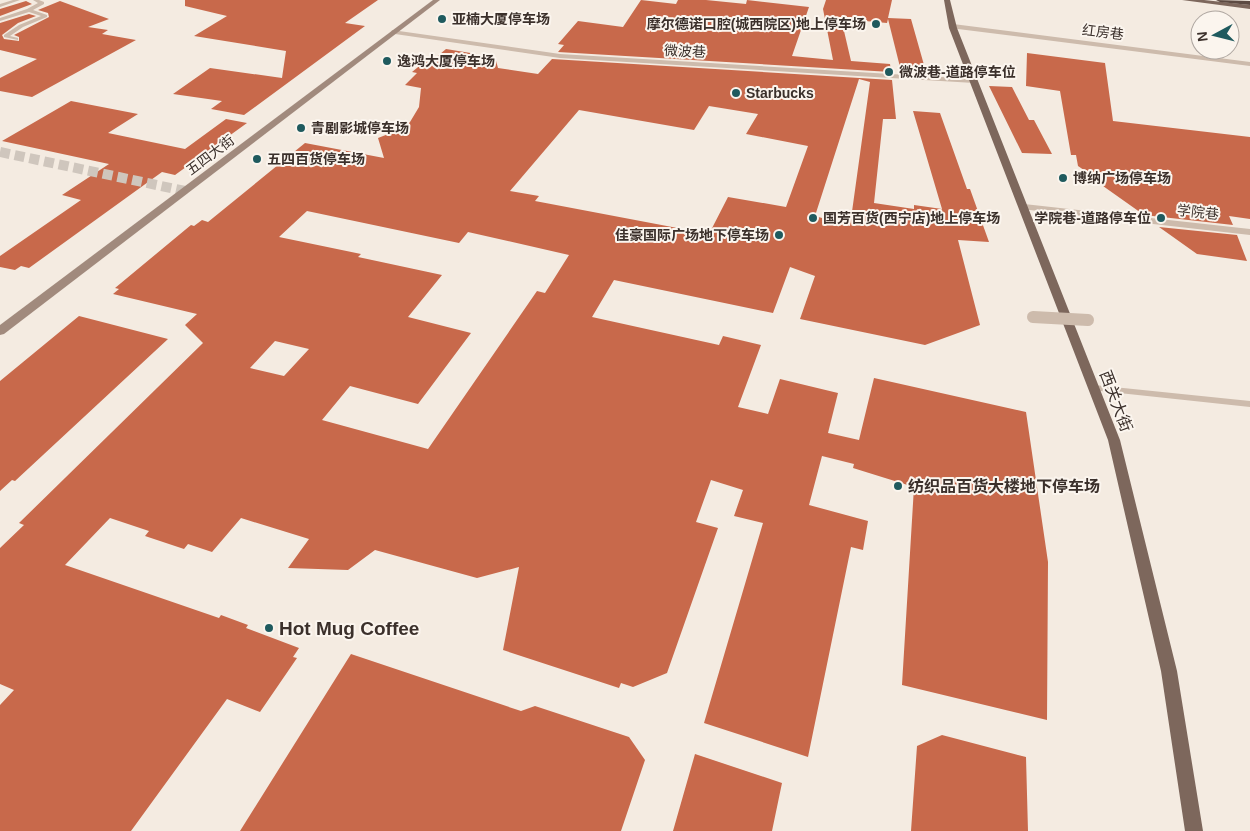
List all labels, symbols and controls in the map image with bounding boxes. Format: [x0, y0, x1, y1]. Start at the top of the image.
north arrow [1190, 10, 1240, 60]
place label: 亚楠大厦停车场 [452, 11, 550, 27]
marker: 亚楠大厦停车场 [436, 13, 448, 25]
place label: 摩尔德诺口腔(城西院区)地上停车场 [647, 16, 866, 32]
marker: 摩尔德诺口腔(城西院区)地上停车场 [870, 18, 882, 30]
street label: 红房巷 [1081, 22, 1125, 42]
text: N [1194, 31, 1211, 43]
street label: 微波巷 [664, 42, 706, 60]
place label: 逸鸿大厦停车场 [397, 53, 495, 69]
marker: 逸鸿大厦停车场 [381, 55, 393, 67]
place label: 微波巷-道路停车位 [899, 64, 1016, 80]
marker: 微波巷-道路停车位 [883, 66, 895, 78]
place label: Starbucks [746, 85, 814, 101]
marker: Starbucks [730, 87, 742, 99]
place label: 青剧影城停车场 [311, 120, 409, 136]
marker: 青剧影城停车场 [295, 122, 307, 134]
street label: 五四大街 [183, 132, 237, 178]
place label: 五四百货停车场 [267, 151, 365, 167]
marker: 五四百货停车场 [251, 153, 263, 165]
place label: 博纳广场停车场 [1073, 170, 1171, 186]
marker: 博纳广场停车场 [1057, 172, 1069, 184]
street label: 学院巷 [1176, 202, 1220, 222]
place label: 国芳百货(西宁店)地上停车场 [823, 210, 1000, 226]
place label: 学院巷-道路停车位 [1034, 210, 1151, 226]
marker: 国芳百货(西宁店)地上停车场 [807, 212, 819, 224]
marker: 学院巷-道路停车位 [1155, 212, 1167, 224]
place label: 佳豪国际广场地下停车场 [615, 227, 769, 243]
marker: 佳豪国际广场地下停车场 [773, 229, 785, 241]
street label: 西关大街 [1097, 368, 1135, 434]
place label: 纺织品百货大楼地下停车场 [908, 477, 1100, 495]
marker: 纺织品百货大楼地下停车场 [892, 480, 904, 492]
place label: Hot Mug Coffee [279, 618, 419, 639]
marker: Hot Mug Coffee [263, 622, 275, 634]

